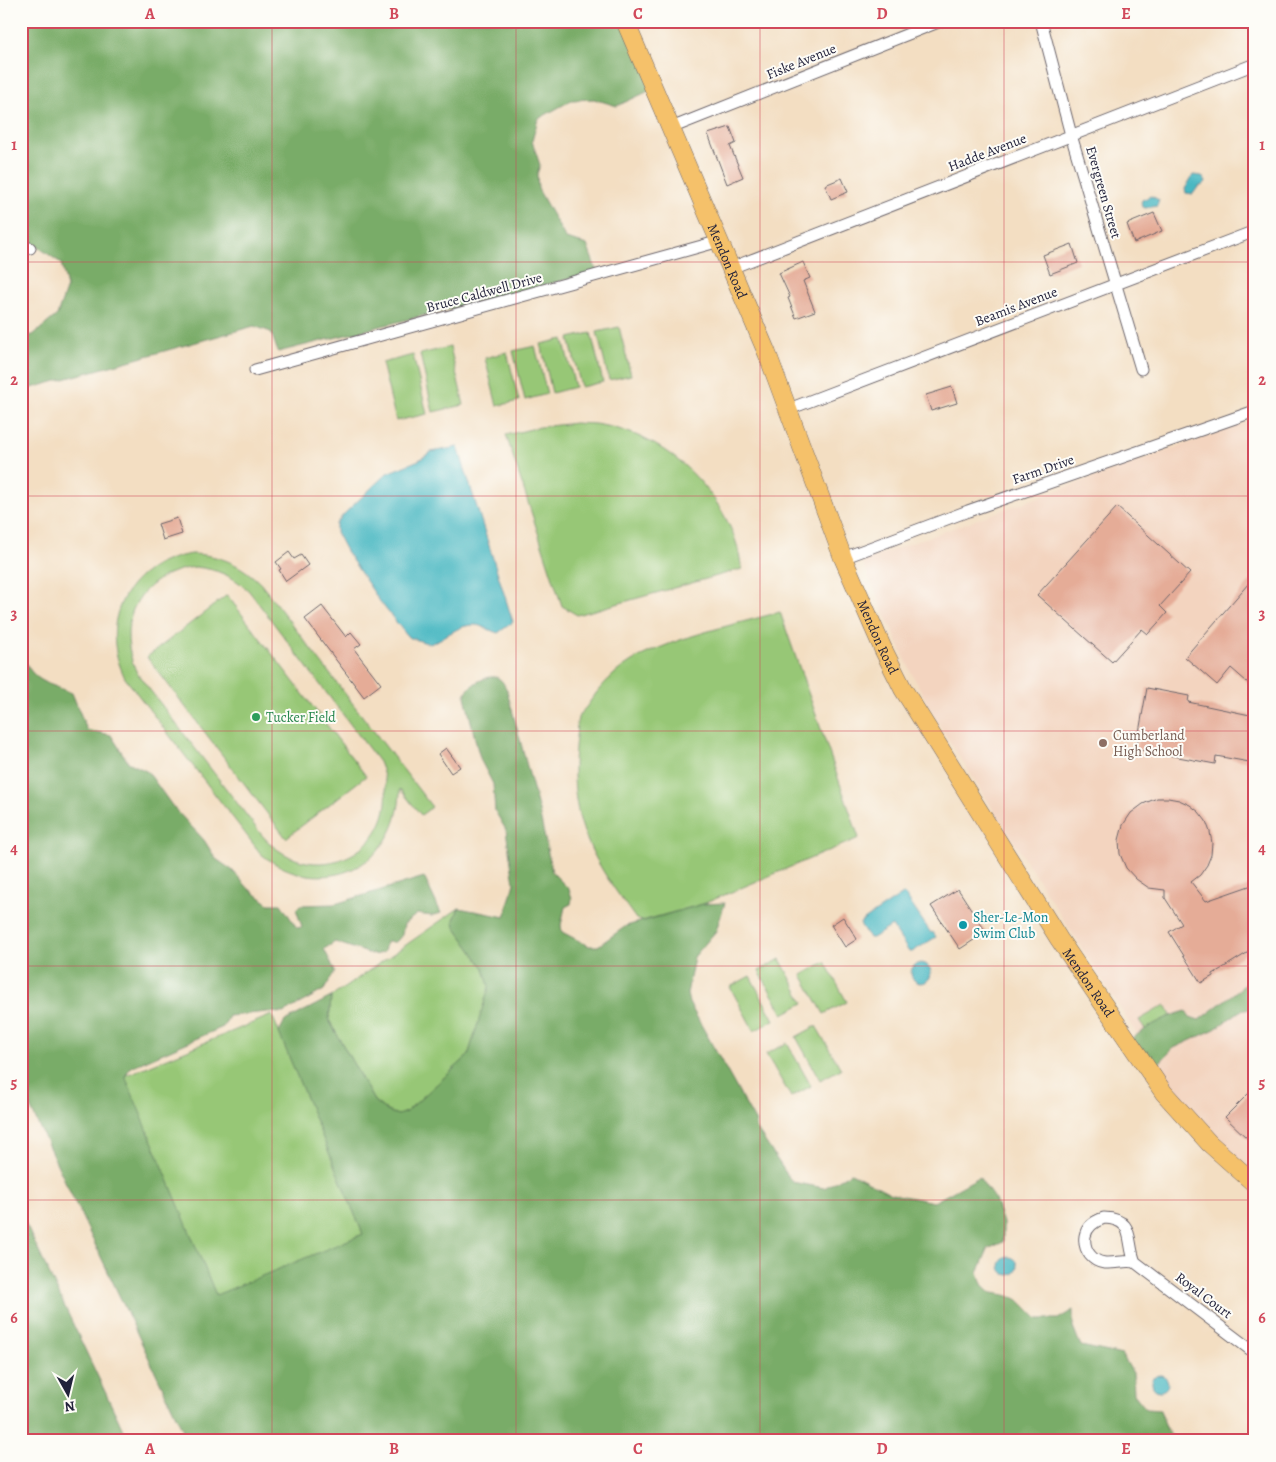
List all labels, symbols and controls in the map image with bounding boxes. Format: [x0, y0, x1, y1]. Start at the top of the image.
text: A [144, 3, 156, 25]
text: B [389, 3, 399, 25]
text: C [633, 3, 643, 25]
text: D [876, 3, 888, 25]
text: E [1121, 3, 1131, 25]
street label: Fiske Avenue [763, 39, 839, 84]
street label: Hadde Avenue [945, 129, 1029, 176]
text: 1 [11, 134, 17, 156]
text: 1 [1259, 134, 1265, 156]
street label: Evergreen Street [1081, 144, 1126, 241]
street label: Mendon Road [703, 221, 752, 302]
street label: Bruce Caldwell Drive [424, 268, 544, 317]
street label: Beamis Avenue [972, 282, 1060, 331]
text: 2 [10, 369, 18, 391]
text: 2 [1258, 369, 1266, 391]
street label: Farm Drive [1010, 450, 1077, 489]
street label: Mendon Road [853, 597, 903, 678]
text: 3 [11, 603, 18, 625]
text: 3 [1259, 603, 1266, 625]
place label: Tucker Field [266, 708, 336, 727]
marker: Tucker Field [250, 711, 262, 723]
place label: Cumberland High School [1113, 726, 1185, 761]
marker: Cumberland High School [1097, 737, 1109, 749]
text: 4 [10, 838, 18, 860]
text: 4 [1258, 838, 1266, 860]
place label: Sher-Le-Mon Swim Club [973, 908, 1049, 943]
marker: Sher-Le-Mon Swim Club [957, 919, 969, 931]
street label: Mendon Road [1058, 944, 1119, 1021]
text: 5 [11, 1072, 18, 1094]
text: 5 [1259, 1072, 1266, 1094]
street label: Royal Court [1171, 1268, 1236, 1323]
text: 6 [10, 1307, 18, 1329]
text: 6 [1258, 1307, 1266, 1329]
north arrow [42, 1370, 92, 1420]
text: N [63, 1396, 76, 1416]
text: A [144, 1438, 156, 1460]
text: B [389, 1438, 399, 1460]
text: C [633, 1438, 643, 1460]
text: D [876, 1438, 888, 1460]
text: E [1121, 1438, 1131, 1460]

